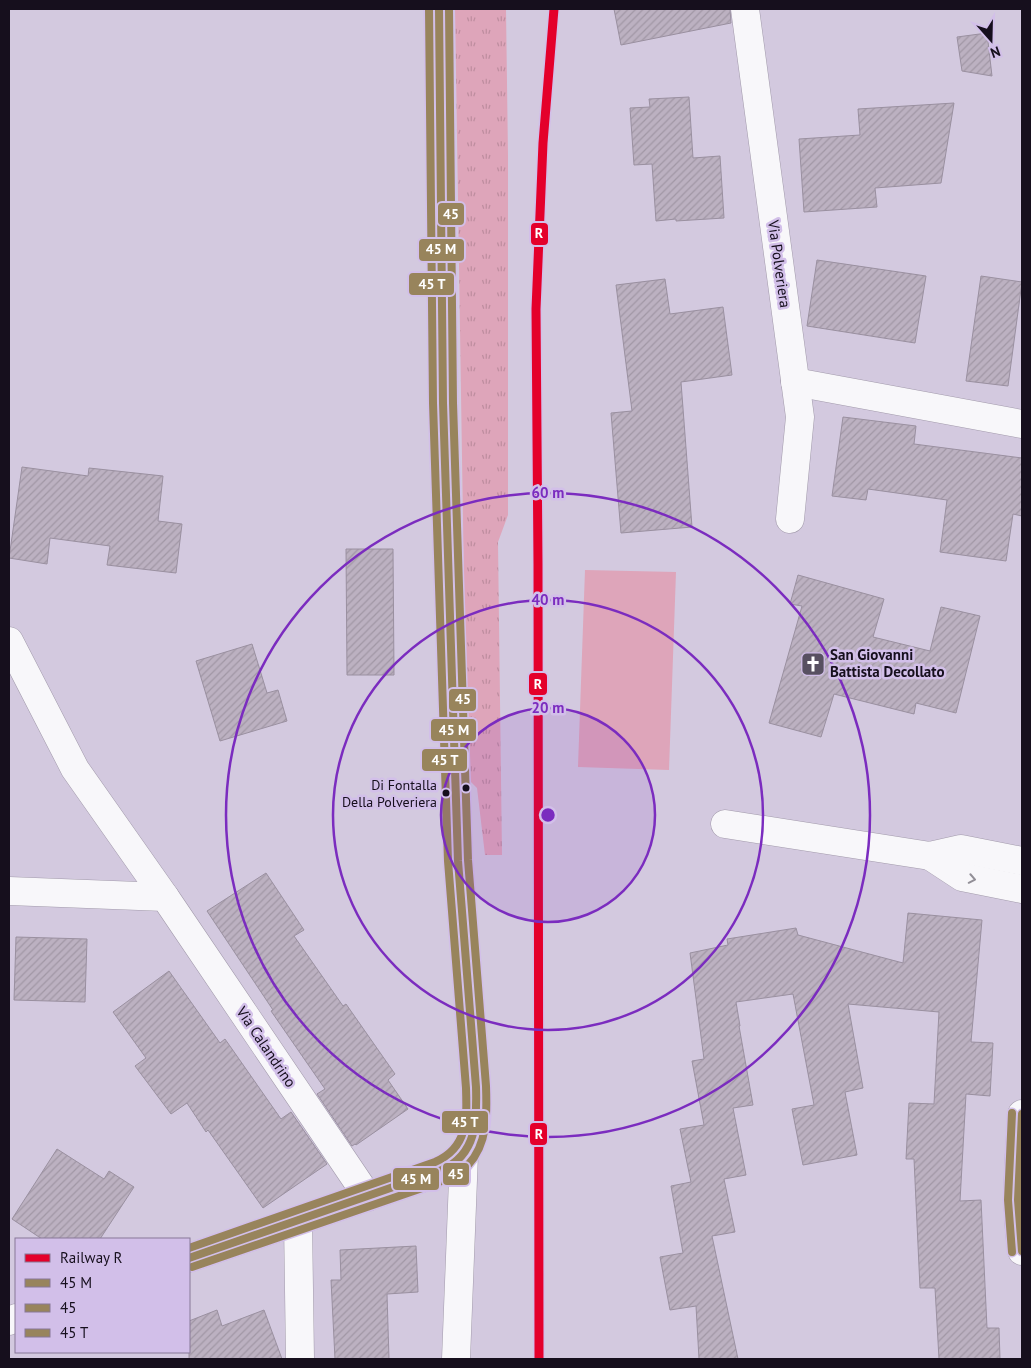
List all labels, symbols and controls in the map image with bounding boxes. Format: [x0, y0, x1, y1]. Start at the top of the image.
north arrow [966, 15, 1016, 65]
text: N [988, 42, 1003, 62]
line badge: 45 [437, 202, 465, 226]
text: 45 [443, 205, 459, 223]
street label: Via Polveriera [764, 218, 795, 309]
line badge: R [530, 222, 549, 246]
text: R [535, 224, 544, 242]
line badge: 45 M [418, 238, 465, 262]
text: 45 M [426, 240, 456, 258]
line badge: 45 T [408, 272, 455, 296]
text: 45 T [419, 275, 445, 293]
text: 60 m [532, 483, 564, 502]
text: 40 m [532, 590, 564, 609]
place label: San Giovanni Battista Decollato [830, 645, 945, 681]
church icon: San Giovanni Battista Decollato [800, 651, 826, 677]
line badge: R [528, 672, 548, 696]
text: R [534, 675, 543, 693]
line badge: 45 [448, 688, 477, 712]
text: 45 [455, 690, 471, 708]
text: 20 m [532, 698, 564, 717]
line badge: 45 M [430, 718, 477, 742]
text: 45 M [439, 721, 469, 739]
line badge: 45 T [421, 748, 468, 772]
text: 45 T [432, 751, 458, 769]
place label: Di Fontalla Della Polveriera [342, 776, 437, 811]
unlabelled marker [461, 783, 471, 793]
marker: Di Fontalla Della Polveriera [441, 788, 451, 798]
centre of rings [539, 806, 557, 824]
one-way arrow [968, 873, 977, 883]
street label: Via Calandrino [232, 1002, 300, 1091]
line badge: 45 T [441, 1110, 489, 1134]
text: 45 T [452, 1113, 478, 1131]
line badge: R [529, 1122, 548, 1146]
text: R [535, 1125, 544, 1143]
line badge: 45 [442, 1162, 470, 1186]
text: 45 [448, 1165, 464, 1183]
line badge: 45 M [392, 1167, 440, 1191]
text: 45 M [401, 1170, 431, 1188]
legend [15, 1238, 190, 1353]
text: Railway R [60, 1248, 123, 1267]
text: 45 M [60, 1273, 92, 1292]
text: 45 [60, 1298, 76, 1317]
text: 45 T [60, 1323, 89, 1342]

